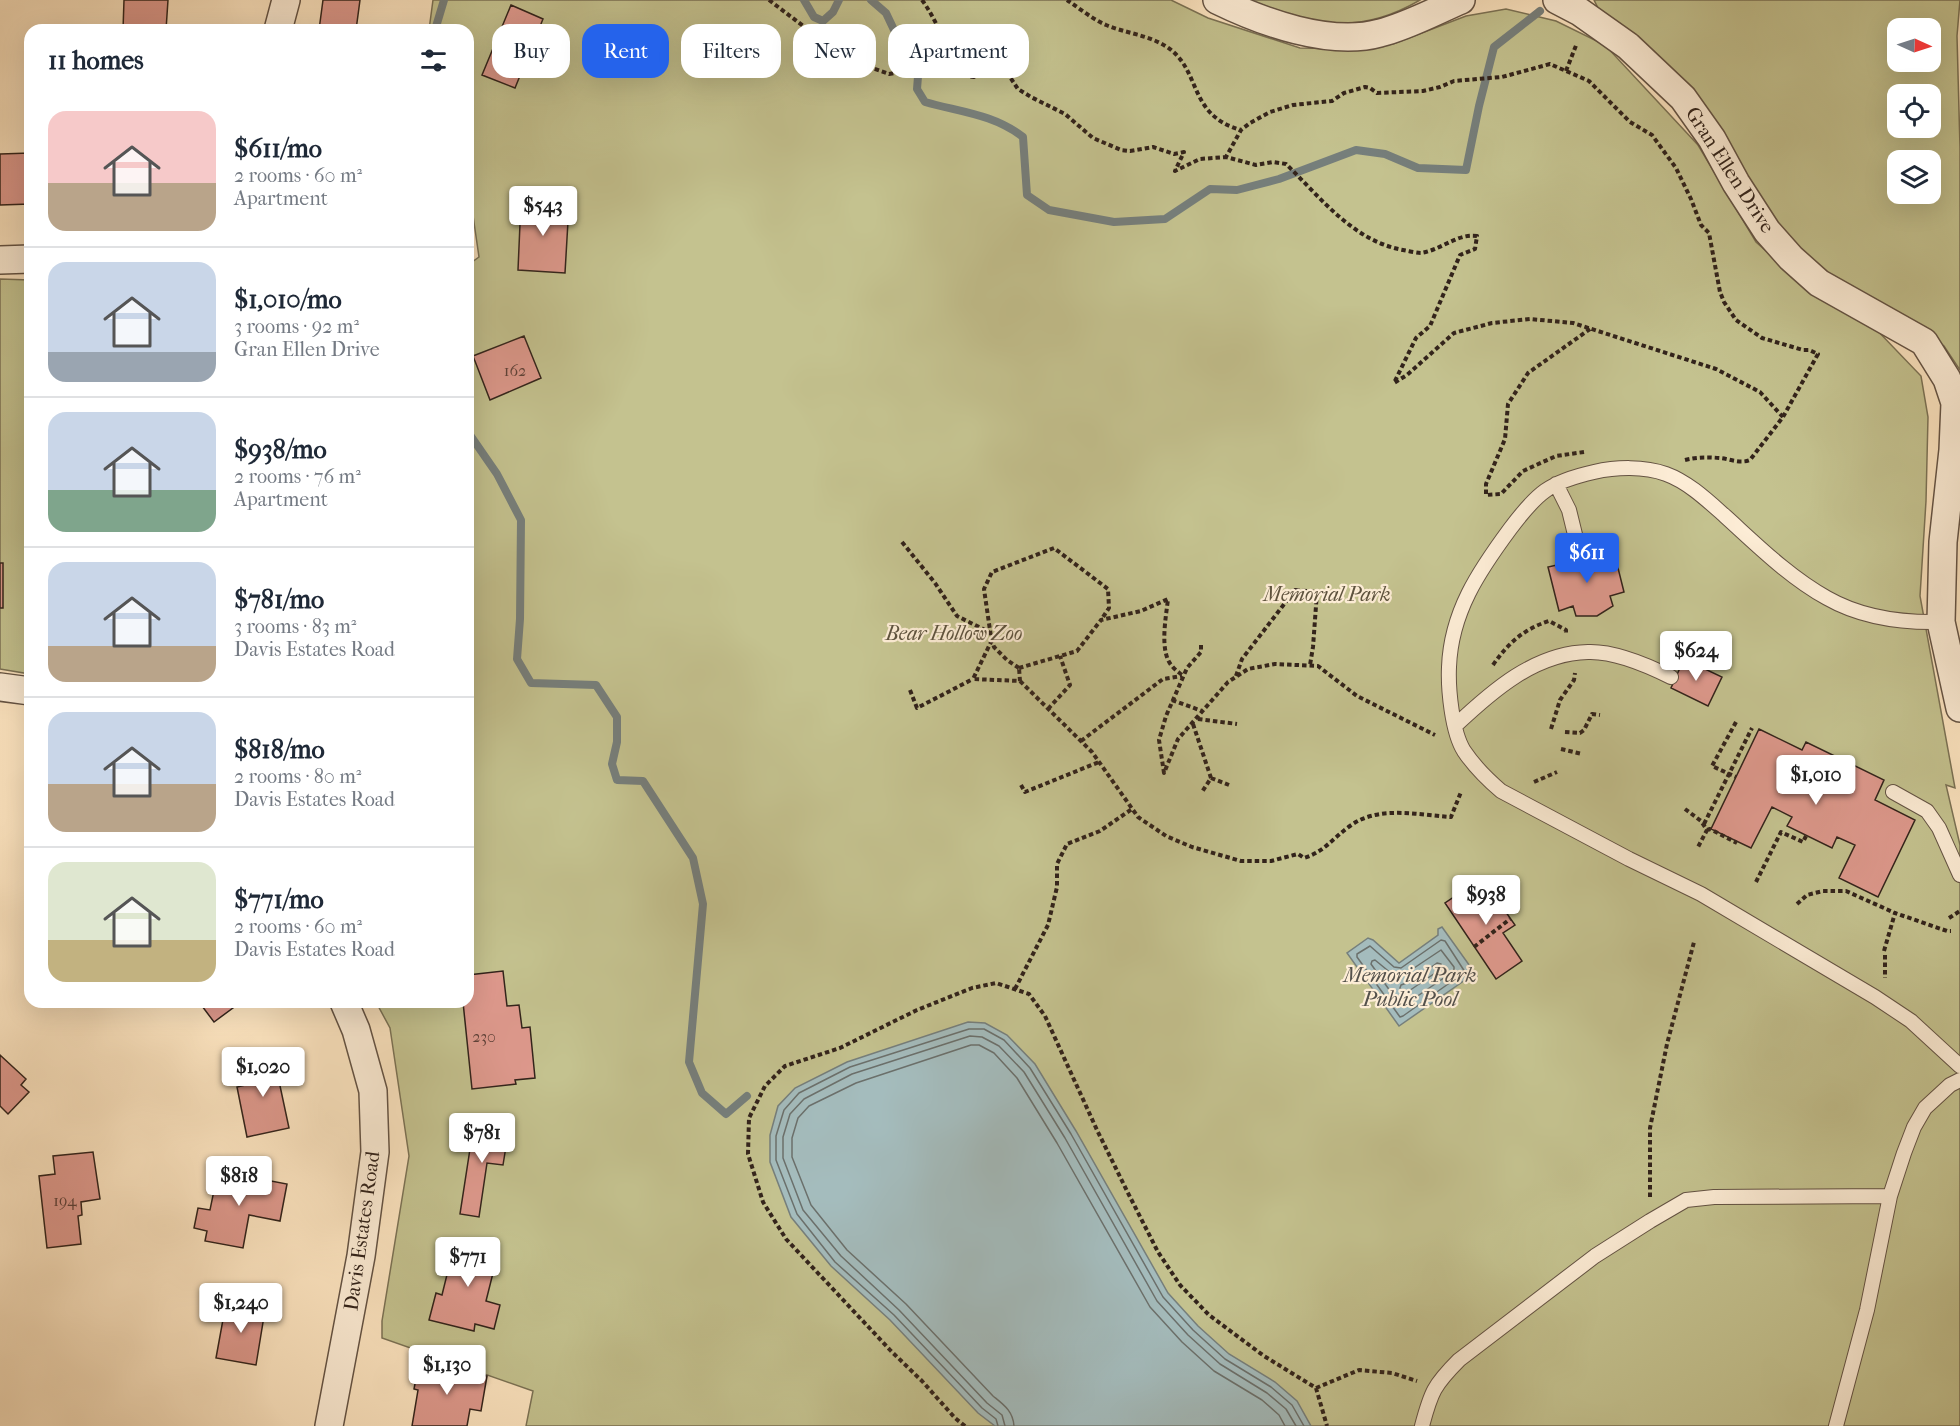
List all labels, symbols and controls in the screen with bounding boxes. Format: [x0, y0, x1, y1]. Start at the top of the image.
north arrow [1887, 18, 1941, 72]
map controls [1887, 18, 1941, 204]
chip: Buy [492, 24, 570, 78]
chip: Rent [582, 24, 669, 78]
chip: Filters [681, 24, 781, 78]
chip: New [793, 24, 876, 78]
chip: Apartment [888, 24, 1029, 78]
icon: filters [417, 44, 450, 77]
text: 11 homes [48, 45, 144, 76]
button: locate [1887, 84, 1941, 138]
street label: Gran Ellen Drive [1681, 103, 1779, 237]
text: $611/mo [234, 133, 322, 164]
icon: home [96, 135, 168, 207]
button: layers [1887, 150, 1941, 204]
text: 2 rooms · 60 m² [234, 164, 362, 187]
pin: $543 [507, 186, 579, 237]
text: Apartment [234, 187, 328, 210]
text: $543 [523, 194, 563, 217]
text: $1,010/mo [234, 284, 342, 315]
icon: home [96, 286, 168, 358]
text: 3 rooms · 92 m² [234, 315, 359, 338]
text: Gran Ellen Drive [234, 338, 380, 361]
house number: 162 [504, 361, 526, 380]
text: $938/mo [234, 434, 327, 465]
icon: home [96, 436, 168, 508]
text: 2 rooms · 76 m² [234, 465, 361, 488]
text: Apartment [234, 488, 328, 511]
pin: $611 [1551, 533, 1623, 584]
text: $611 [1569, 541, 1605, 564]
park label: Memorial Park [1262, 583, 1390, 606]
text: $781/mo [234, 584, 324, 615]
icon: home [96, 586, 168, 658]
text: 3 rooms · 83 m² [234, 615, 357, 638]
park label: Bear Hollow Zoo [885, 622, 1022, 645]
pin: $624 [1660, 631, 1732, 682]
text: Davis Estates Road [234, 638, 395, 661]
text: $624 [1674, 639, 1718, 662]
text: $818/mo [234, 734, 325, 765]
icon: home [96, 736, 168, 808]
pin: $1,010 [1767, 755, 1865, 806]
text: $1,010 [1790, 763, 1842, 786]
text: 2 rooms · 80 m² [234, 765, 361, 788]
text: Davis Estates Road [234, 788, 395, 811]
pin: $938 [1450, 875, 1522, 926]
text: $938 [1466, 883, 1506, 906]
text: $771/mo [234, 884, 324, 915]
icon: home [96, 886, 168, 958]
text: 2 rooms · 60 m² [234, 915, 362, 938]
text: Davis Estates Road [234, 938, 395, 961]
water label: Memorial Park Public Pool [1341, 963, 1477, 1011]
house number: 230 [472, 1027, 496, 1046]
pin: $1,020 [214, 1047, 312, 1098]
text: $1,020 [236, 1055, 290, 1078]
pin: $781 [446, 1113, 518, 1164]
text: $781 [463, 1121, 501, 1144]
street label: Davis Estates Road [339, 1149, 385, 1312]
pin: $818 [203, 1156, 275, 1207]
text: $818 [220, 1164, 258, 1187]
house number: 194 [53, 1191, 77, 1210]
pin: $771 [432, 1237, 504, 1288]
text: $771 [449, 1245, 487, 1268]
pin: $1,240 [192, 1283, 290, 1334]
text: $1,240 [213, 1291, 269, 1314]
pin: $1,130 [398, 1345, 496, 1396]
text: $1,130 [423, 1353, 471, 1376]

